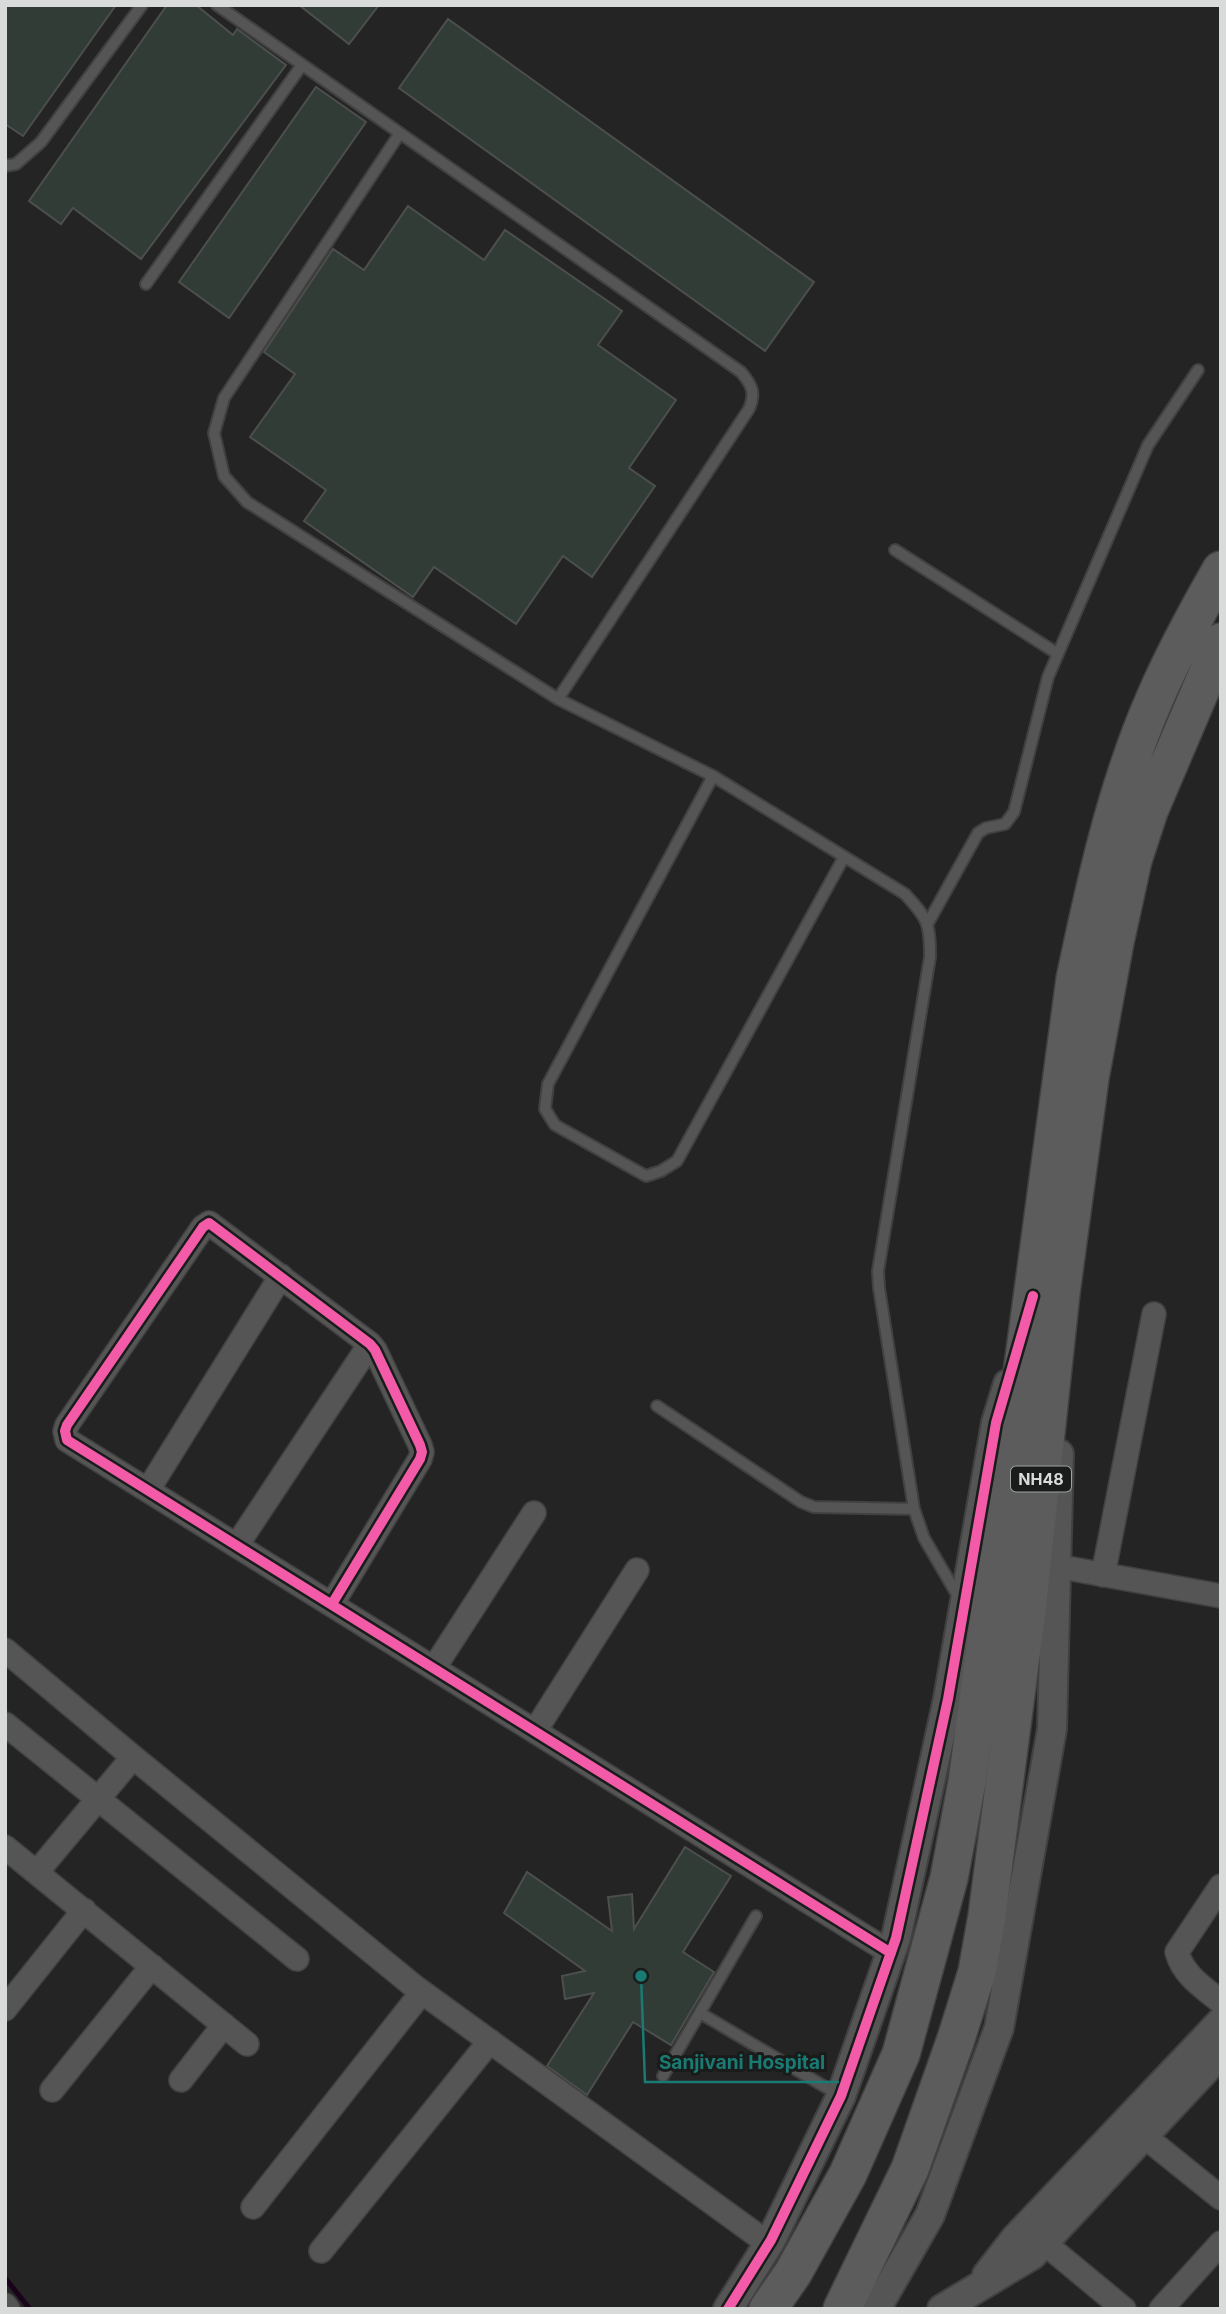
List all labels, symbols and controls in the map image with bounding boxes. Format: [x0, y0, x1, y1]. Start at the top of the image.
road number: NH48 [1011, 1466, 1071, 1492]
callout: Sanjivani Hospital [645, 2042, 839, 2082]
text: Sanjivani Hospital [659, 2051, 825, 2074]

